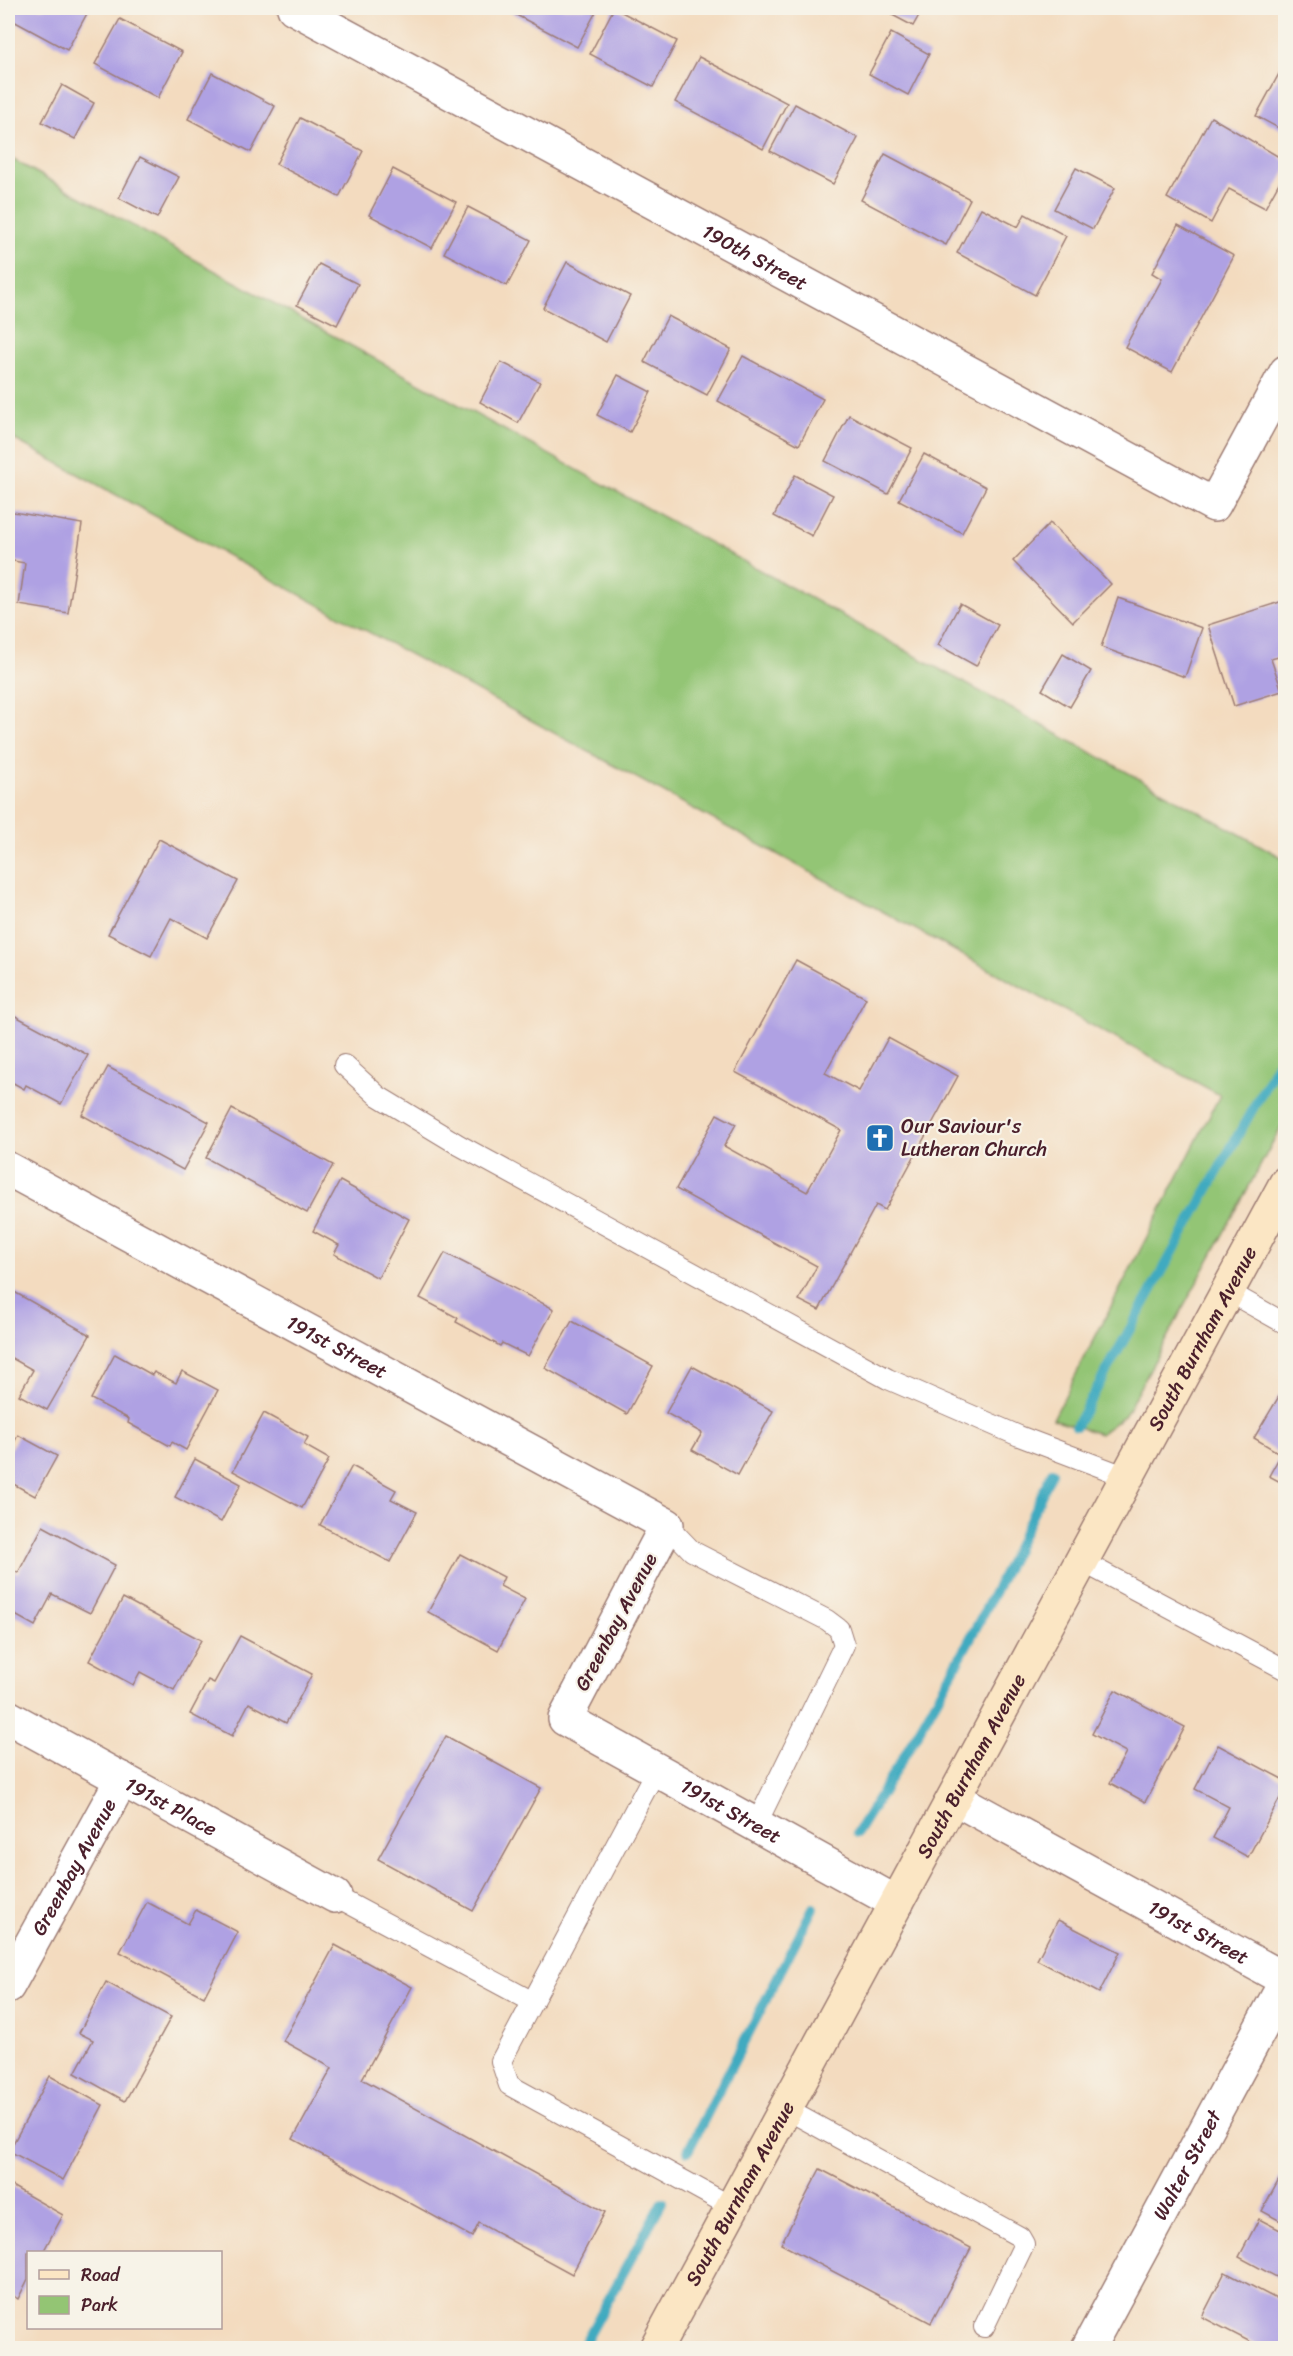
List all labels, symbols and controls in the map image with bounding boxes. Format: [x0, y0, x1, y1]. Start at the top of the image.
street label: 190th Street [696, 214, 815, 300]
place label: Our Saviour's Lutheran Church [901, 1109, 1047, 1167]
church icon: Our Saviour's Lutheran Church [864, 1122, 896, 1154]
street label: South Burnham Avenue [1138, 1239, 1266, 1437]
street label: 191st Street [280, 1305, 394, 1389]
street label: Greenbay Avenue [565, 1546, 667, 1697]
street label: South Burnham Avenue [906, 1667, 1035, 1865]
street label: 191st Place [119, 1767, 224, 1846]
street label: 191st Street [674, 1769, 788, 1853]
street label: Greenbay Avenue [22, 1791, 126, 1942]
street label: 191st Street [1142, 1890, 1256, 1974]
street label: South Burnham Avenue [675, 2094, 804, 2292]
street label: Walter Street [1143, 2103, 1231, 2227]
legend [27, 2251, 222, 2329]
text: Road [81, 2259, 121, 2291]
text: Park [81, 2289, 118, 2321]

